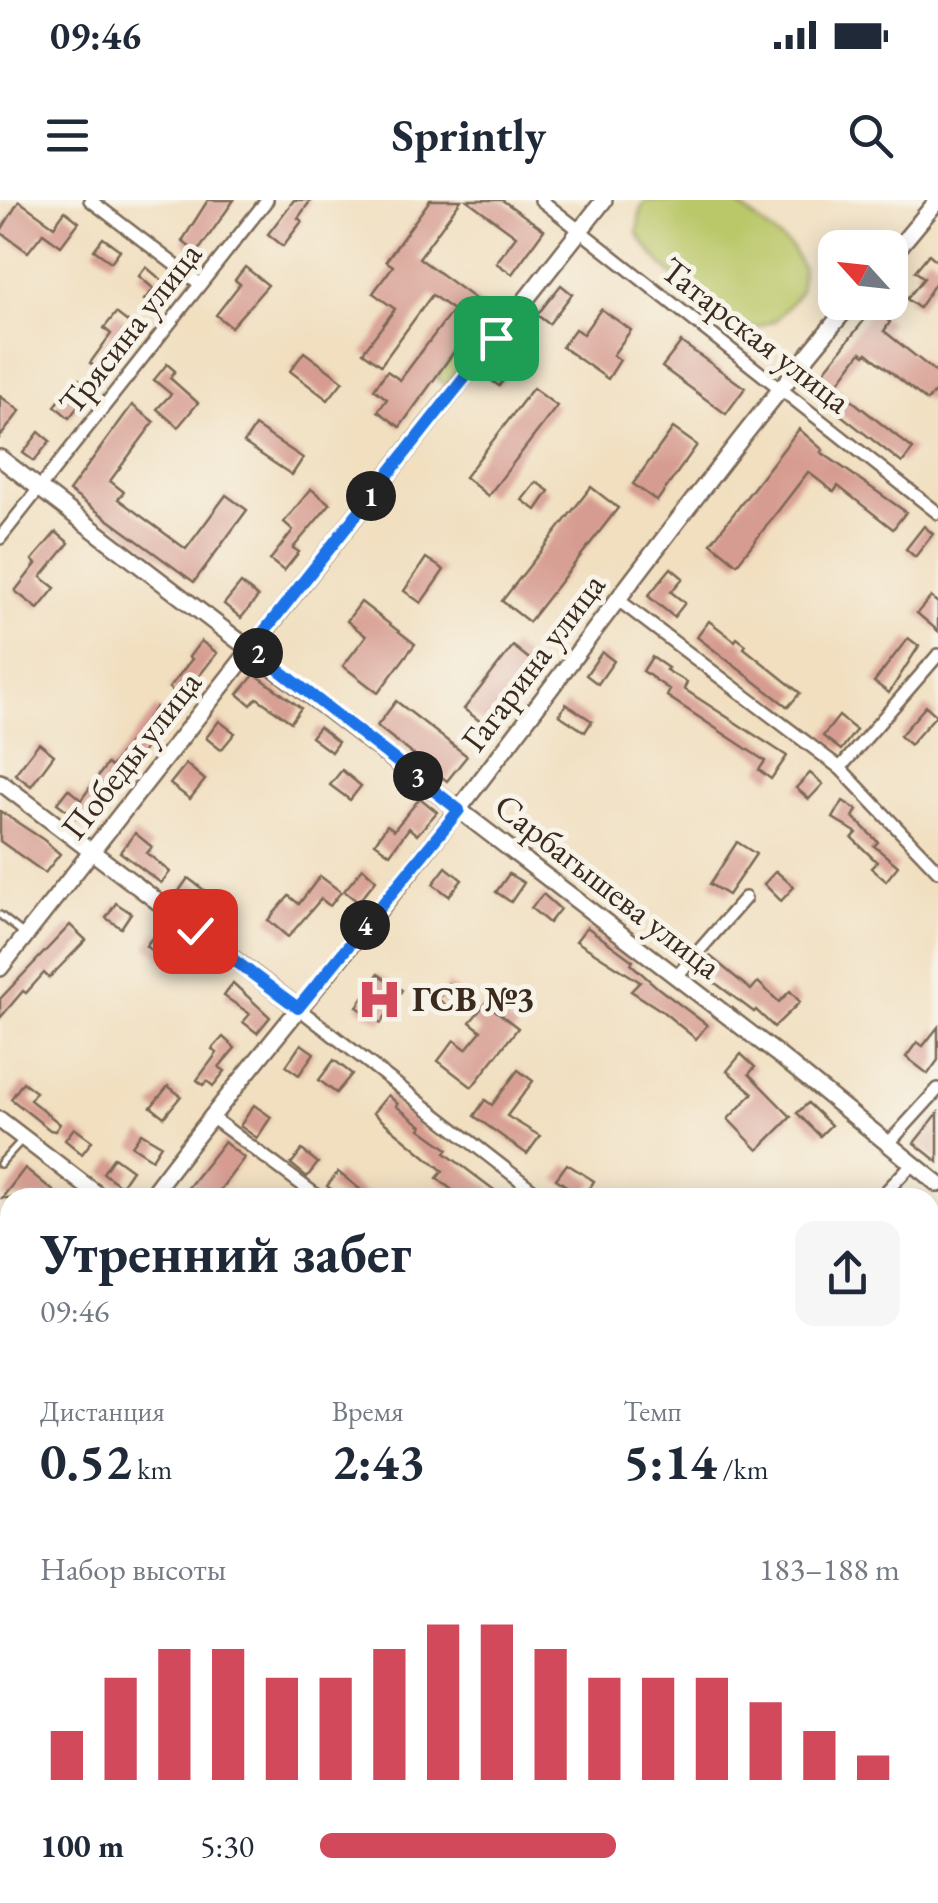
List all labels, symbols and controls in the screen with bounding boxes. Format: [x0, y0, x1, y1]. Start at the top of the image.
text: 09:46 [50, 11, 141, 60]
text: Sprintly [392, 106, 546, 164]
icon: menu [40, 108, 95, 163]
icon: search [843, 108, 898, 163]
north arrow [818, 230, 908, 320]
map controls [818, 230, 908, 320]
street label: Трясина улица [48, 233, 212, 423]
street label: Татарская улица [652, 247, 860, 423]
pin [454, 296, 539, 381]
icon: arrive [469, 311, 524, 366]
pin: 1 [346, 471, 396, 521]
text: 1 [364, 478, 378, 514]
street label: Гагарина улица [451, 563, 615, 761]
pin: 2 [233, 628, 283, 678]
text: 2 [251, 635, 265, 671]
street label: Победы улица [51, 661, 211, 849]
pin: 3 [393, 751, 443, 801]
text: 3 [411, 758, 425, 794]
street label: Сарбагышева улица [485, 783, 731, 989]
pin [153, 889, 238, 974]
pin: 4 [340, 900, 390, 950]
icon: check [168, 904, 223, 959]
text: 4 [358, 907, 372, 943]
hospital icon: ГСВ №3 [355, 975, 403, 1023]
place label: ГСВ №3 [412, 976, 535, 1021]
text: Утренний забег [40, 1217, 412, 1288]
button: share [795, 1221, 900, 1326]
text: 09:46 [40, 1290, 109, 1332]
text: Дистанция [40, 1393, 165, 1429]
text: Время [332, 1393, 404, 1429]
text: Темп [623, 1393, 682, 1429]
text: 0.52 [40, 1429, 132, 1494]
text: 2:43 [332, 1429, 425, 1494]
text: 5:14 [623, 1429, 717, 1494]
text: km [132, 1451, 172, 1487]
text: /km [717, 1451, 768, 1487]
text: Набор высоты [40, 1548, 226, 1590]
text: 183–188 m [759, 1548, 900, 1590]
text: 100 m [40, 1825, 124, 1867]
text: 5:30 [200, 1825, 254, 1867]

